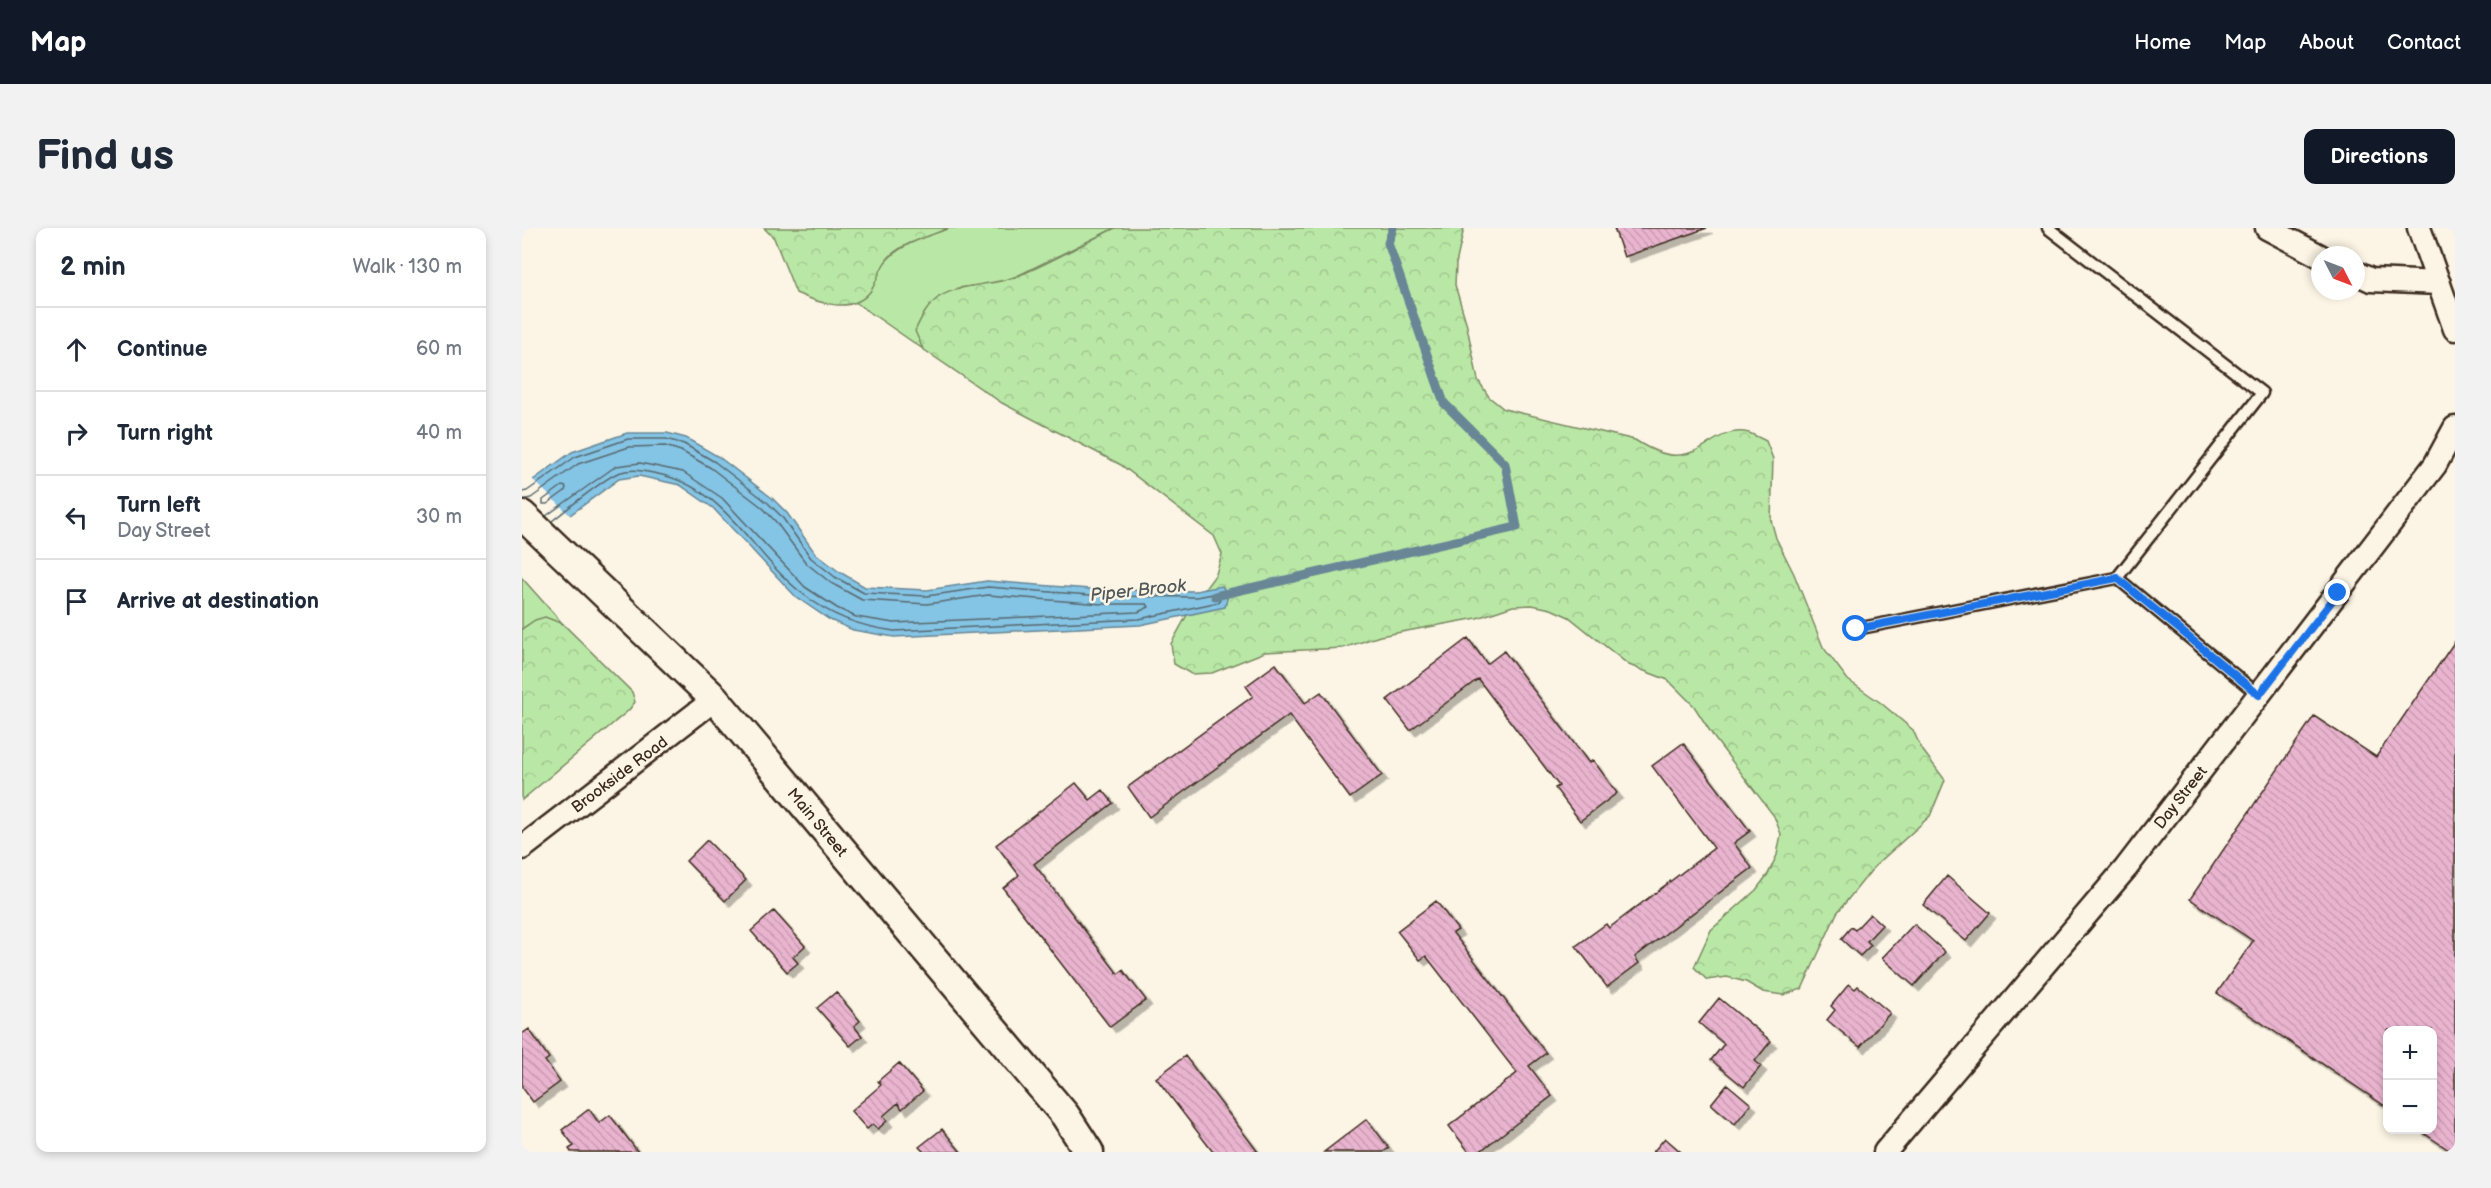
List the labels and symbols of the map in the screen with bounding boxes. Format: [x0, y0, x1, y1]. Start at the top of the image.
north arrow [2311, 246, 2365, 300]
water label: Piper Brook [1089, 575, 1188, 606]
route end [2324, 579, 2350, 605]
route start [1842, 615, 1868, 641]
street label: Brookside Road [568, 733, 672, 818]
street label: Day Street [2151, 763, 2212, 833]
street label: Main Street [783, 785, 851, 861]

